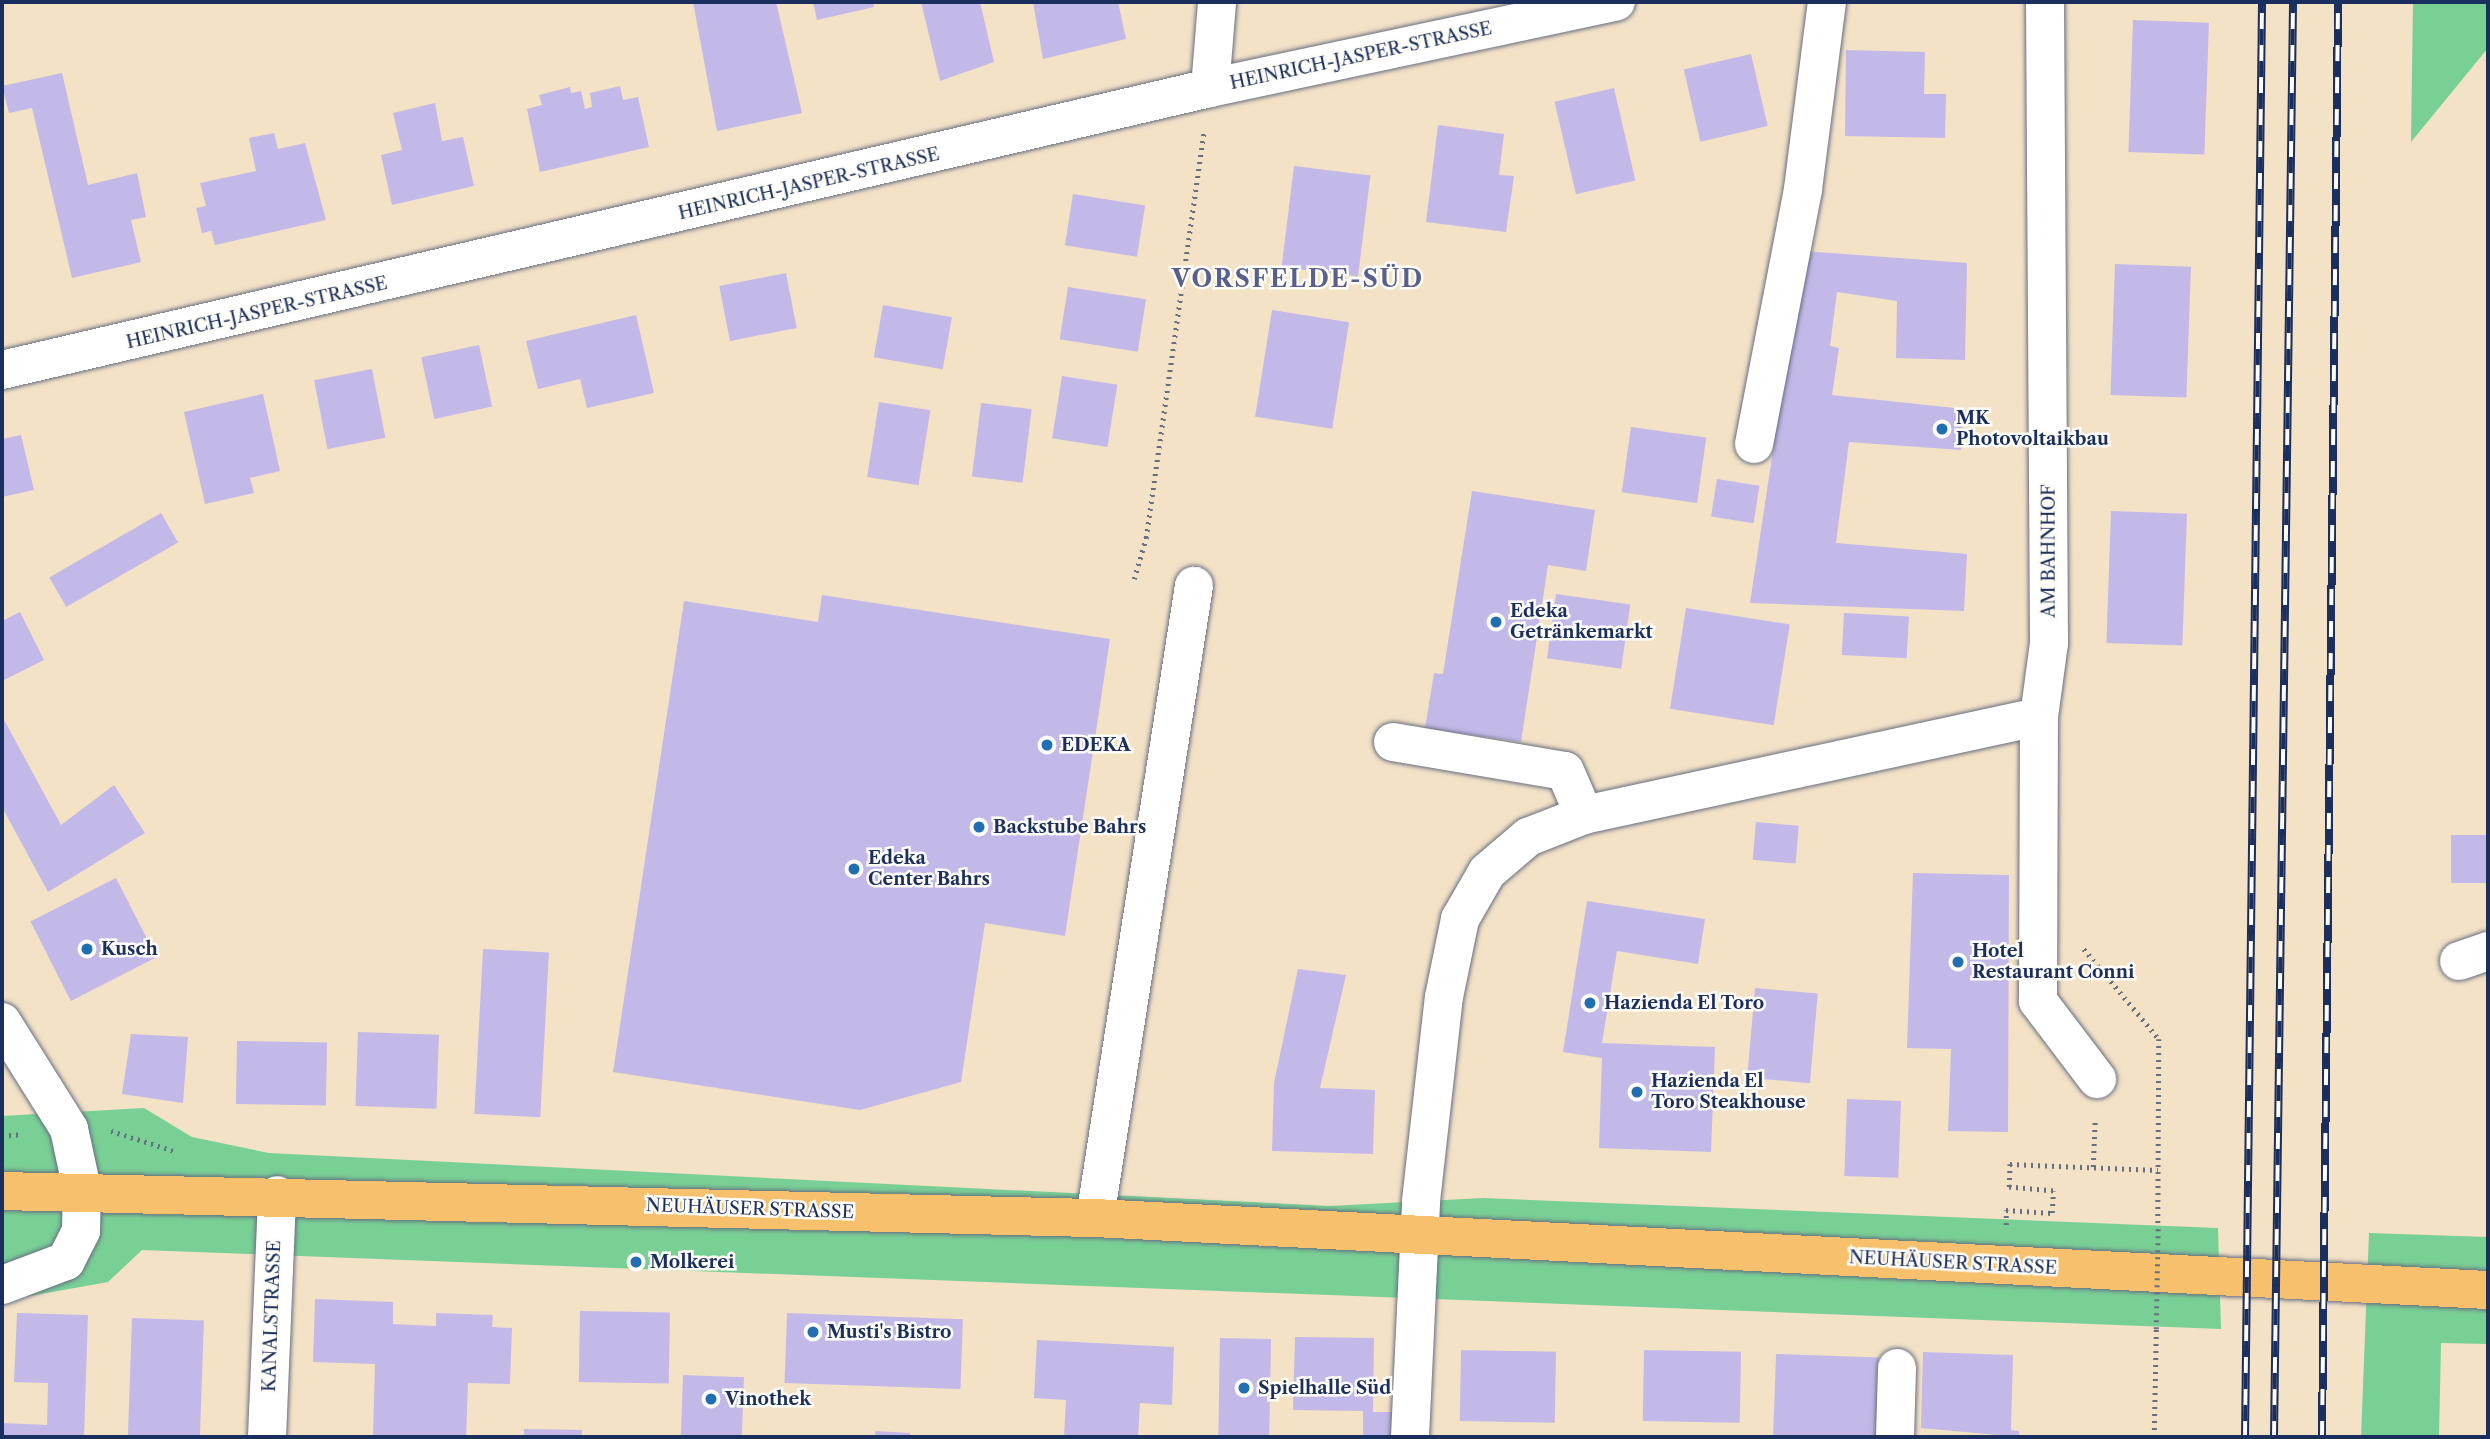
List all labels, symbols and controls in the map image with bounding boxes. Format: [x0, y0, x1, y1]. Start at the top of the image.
street label: HEINRICH-JASPER-STRASSE [1228, 18, 1494, 94]
street label: HEINRICH-JASPER-STRASSE [676, 143, 942, 225]
district label: VORSFELDE-SÜD [1173, 265, 1423, 293]
street label: HEINRICH-JASPER-STRASSE [124, 272, 390, 354]
place label: MK Photovoltaikbau [1956, 408, 2109, 450]
marker: MK Photovoltaikbau [1934, 421, 1950, 437]
street label: AM BAHNHOF [2038, 484, 2060, 618]
place label: Edeka Getränkemarkt [1510, 601, 1653, 644]
marker: Edeka Getränkemarkt [1488, 614, 1504, 630]
place label: EDEKA [1061, 734, 1131, 756]
marker: EDEKA [1039, 737, 1055, 753]
place label: Backstube Bahrs [993, 816, 1146, 838]
marker: Backstube Bahrs [971, 819, 987, 835]
place label: Edeka Center Bahrs [868, 848, 990, 890]
marker: Edeka Center Bahrs [846, 861, 862, 877]
place label: Kusch [101, 938, 158, 960]
marker: Kusch [79, 941, 95, 957]
place label: Hotel Restaurant Conni [1972, 941, 2134, 984]
marker: Hotel Restaurant Conni [1950, 954, 1966, 970]
place label: Hazienda El Toro [1604, 992, 1765, 1014]
marker: Hazienda El Toro [1582, 995, 1598, 1011]
place label: Hazienda El Toro Steakhouse [1651, 1071, 1806, 1114]
marker: Hazienda El Toro Steakhouse [1629, 1084, 1645, 1100]
street label: NEUHÄUSER STRASSE [645, 1195, 855, 1223]
street label: KANALSTRASSE [259, 1240, 285, 1392]
street label: NEUHÄUSER STRASSE [1848, 1247, 2058, 1279]
place label: Molkerei [650, 1251, 734, 1273]
marker: Molkerei [628, 1254, 644, 1270]
place label: Musti's Bistro [827, 1321, 952, 1343]
marker: Musti's Bistro [805, 1324, 821, 1340]
place label: Spielhalle Süd [1258, 1377, 1391, 1399]
marker: Spielhalle Süd [1236, 1380, 1252, 1396]
place label: Vinothek [725, 1388, 811, 1410]
marker: Vinothek [703, 1391, 719, 1407]

